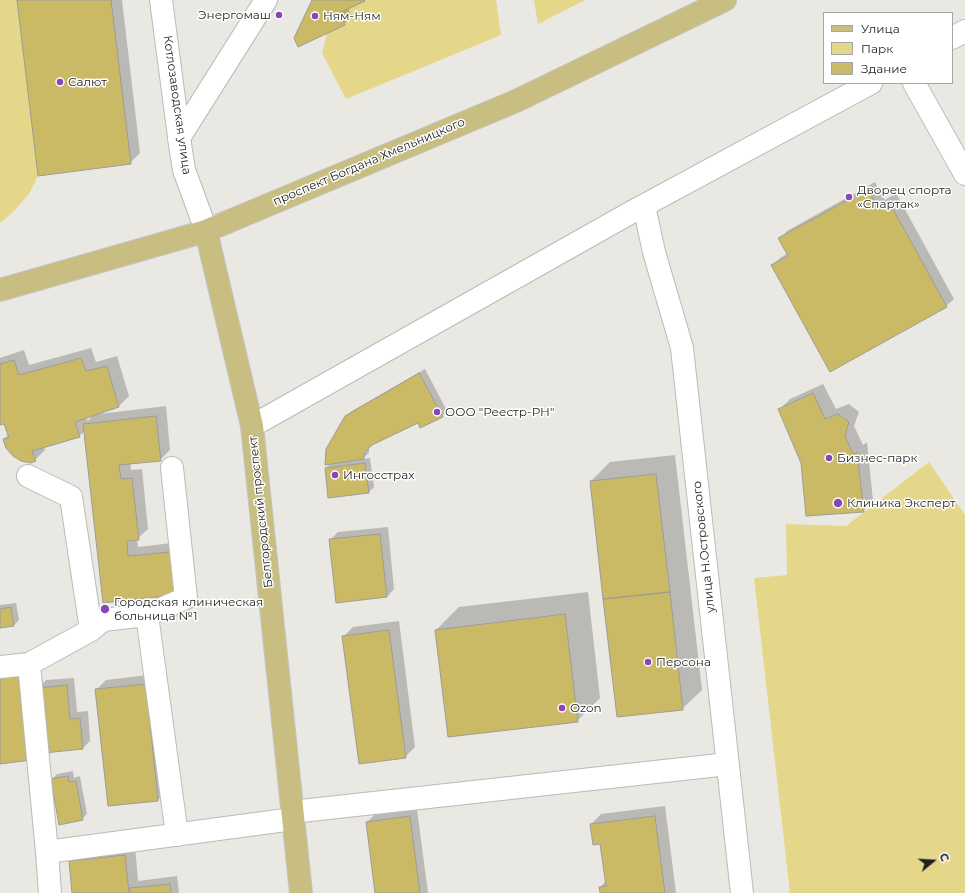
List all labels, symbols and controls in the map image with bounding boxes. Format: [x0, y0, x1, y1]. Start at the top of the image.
place label: Энергомаш [198, 8, 271, 22]
place label: Ням-Ням [323, 9, 381, 23]
marker: Энергомаш [274, 10, 284, 20]
marker: Ням-Ням [310, 11, 320, 21]
legend [823, 12, 953, 84]
text: Улица [861, 21, 900, 36]
street label: Котлозаводская улица [160, 34, 194, 176]
text: Парк [861, 41, 893, 56]
text: Здание [861, 61, 907, 76]
place label: Салют [68, 75, 107, 89]
marker: Салют [55, 77, 65, 87]
street label: проспект Богдана Хмельницкого [271, 115, 467, 209]
place label: Дворец спорта «Спартак» [857, 183, 952, 211]
marker: Дворец спорта «Спартак» [844, 192, 854, 202]
place label: ООО "Реестр-РН" [445, 405, 554, 419]
marker: ООО "Реестр-РН" [432, 407, 442, 417]
street label: Белгородский проспект [246, 435, 276, 589]
place label: Бизнес-парк [837, 451, 917, 465]
marker: Бизнес-парк [824, 453, 834, 463]
place label: Ингосстрах [343, 468, 414, 482]
marker: Ингосстрах [330, 470, 340, 480]
street label: улица Н.Островского [690, 480, 718, 614]
place label: Клиника Эксперт [847, 496, 956, 510]
marker: Клиника Эксперт [832, 497, 844, 509]
place label: Городская клиническая больница №1 [114, 595, 263, 623]
marker: Городская клиническая больница №1 [99, 603, 111, 615]
place label: Персона [656, 655, 711, 669]
marker: Персона [643, 657, 653, 667]
place label: Ozon [570, 701, 602, 715]
marker: Ozon [557, 703, 567, 713]
north arrow [913, 841, 953, 881]
text: С [937, 851, 952, 863]

